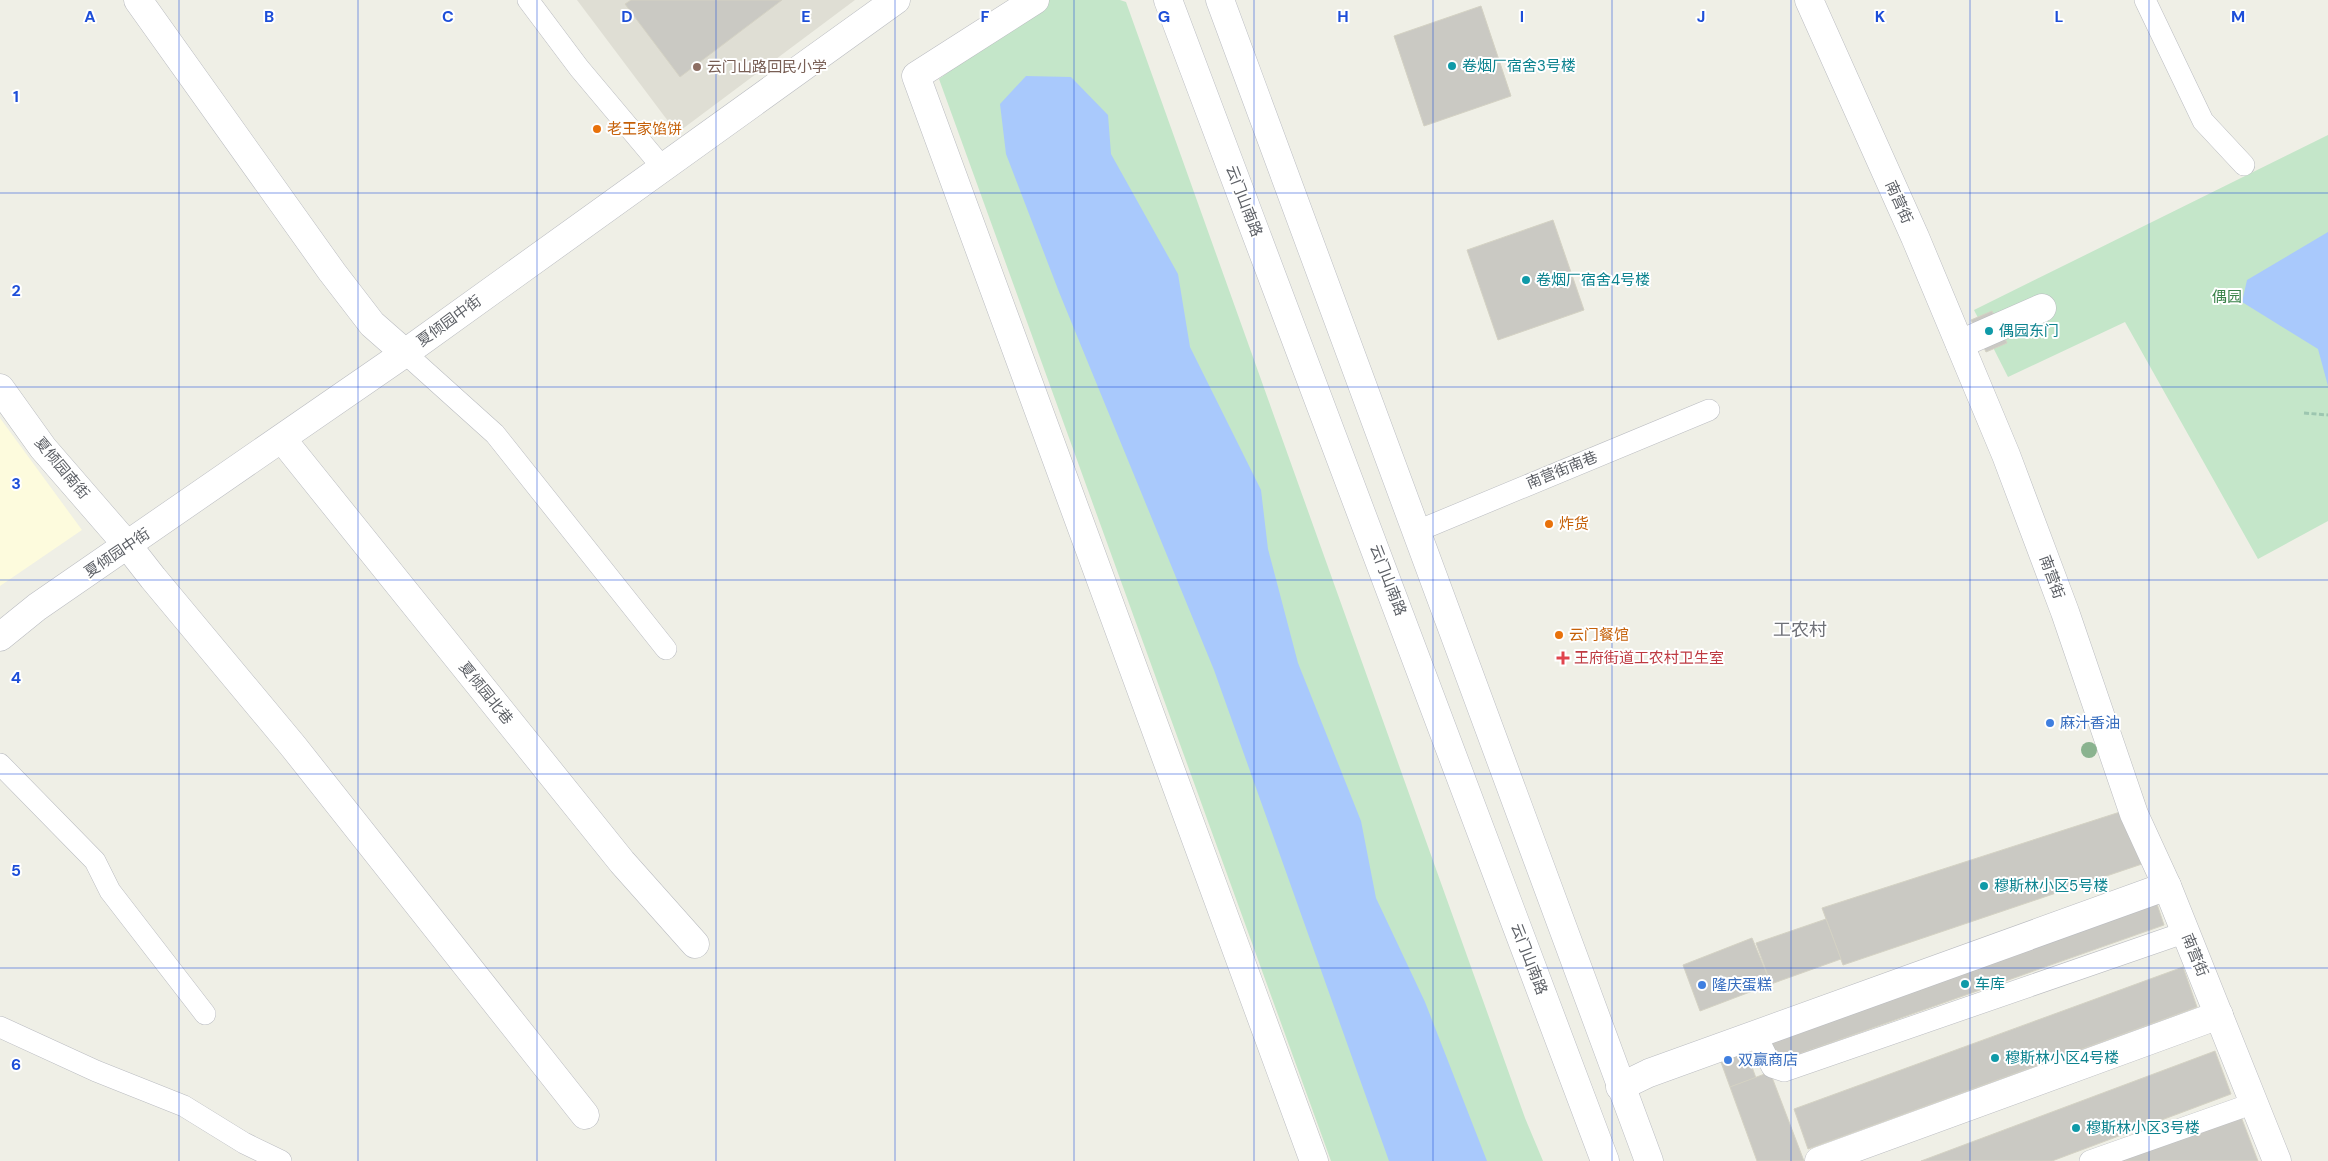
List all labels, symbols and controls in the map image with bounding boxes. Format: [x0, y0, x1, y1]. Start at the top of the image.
text: A [84, 6, 96, 27]
text: B [264, 6, 274, 27]
text: C [442, 6, 454, 27]
text: D [621, 6, 633, 27]
text: E [801, 6, 811, 27]
text: F [981, 6, 990, 27]
text: G [1158, 6, 1170, 27]
text: H [1337, 6, 1349, 27]
text: I [1520, 6, 1524, 27]
text: J [1697, 6, 1705, 27]
text: K [1875, 6, 1886, 27]
text: L [2055, 6, 2064, 27]
text: M [2231, 6, 2245, 27]
place label: 卷烟厂宿舍3号楼 [1462, 56, 1576, 76]
place label: 云门山路回民小学 [707, 57, 827, 77]
marker: 卷烟厂宿舍3号楼 [1446, 60, 1458, 72]
marker: 云门山路回民小学 [691, 61, 703, 73]
text: 1 [13, 86, 19, 107]
place label: 老王家馅饼 [607, 119, 682, 139]
marker: 老王家馅饼 [591, 123, 603, 135]
street label: 云门山南路 [1221, 162, 1267, 240]
street label: 南营街 [1881, 177, 1917, 227]
place label: 卷烟厂宿舍4号楼 [1536, 270, 1650, 290]
marker: 卷烟厂宿舍4号楼 [1520, 274, 1532, 286]
text: 2 [11, 280, 21, 301]
park label: 偶园 [2212, 287, 2242, 307]
street label: 夏倾园中街 [413, 291, 485, 351]
place label: 偶园东门 [1999, 321, 2059, 341]
marker: 偶园东门 [1983, 325, 1995, 337]
street label: 夏倾园南街 [30, 433, 94, 503]
street label: 南营街南巷 [1523, 447, 1601, 493]
text: 3 [11, 473, 21, 494]
place label: 炸货 [1559, 514, 1589, 534]
marker: 炸货 [1543, 518, 1555, 530]
street label: 夏倾园中街 [80, 524, 154, 582]
street label: 云门山南路 [1365, 541, 1411, 619]
street label: 南营街 [2035, 552, 2069, 602]
district label: 工农村 [1773, 618, 1827, 642]
place label: 云门餐馆 [1569, 625, 1629, 645]
marker: 云门餐馆 [1553, 629, 1565, 641]
place label: 王府街道工农村卫生室 [1574, 648, 1724, 668]
marker: 王府街道工农村卫生室 [1556, 651, 1570, 665]
street label: 夏倾园北巷 [455, 658, 517, 728]
text: 4 [11, 667, 21, 688]
place label: 麻汁香油 [2060, 713, 2120, 733]
marker: 麻汁香油 [2044, 717, 2056, 729]
text: 5 [11, 860, 21, 881]
place label: 穆斯林小区5号楼 [1994, 876, 2108, 896]
marker: 穆斯林小区5号楼 [1978, 880, 1990, 892]
street label: 云门山南路 [1506, 920, 1552, 998]
street label: 南营街 [2177, 930, 2213, 980]
place label: 车库 [1975, 974, 2005, 994]
place label: 隆庆蛋糕 [1712, 975, 1772, 995]
marker: 车库 [1959, 978, 1971, 990]
marker: 隆庆蛋糕 [1696, 979, 1708, 991]
place label: 穆斯林小区4号楼 [2005, 1048, 2119, 1068]
place label: 双赢商店 [1738, 1050, 1798, 1070]
marker: 穆斯林小区4号楼 [1989, 1052, 2001, 1064]
text: 6 [11, 1054, 21, 1075]
marker: 双赢商店 [1722, 1054, 1734, 1066]
place label: 穆斯林小区3号楼 [2086, 1118, 2200, 1138]
marker: 穆斯林小区3号楼 [2070, 1122, 2082, 1134]

